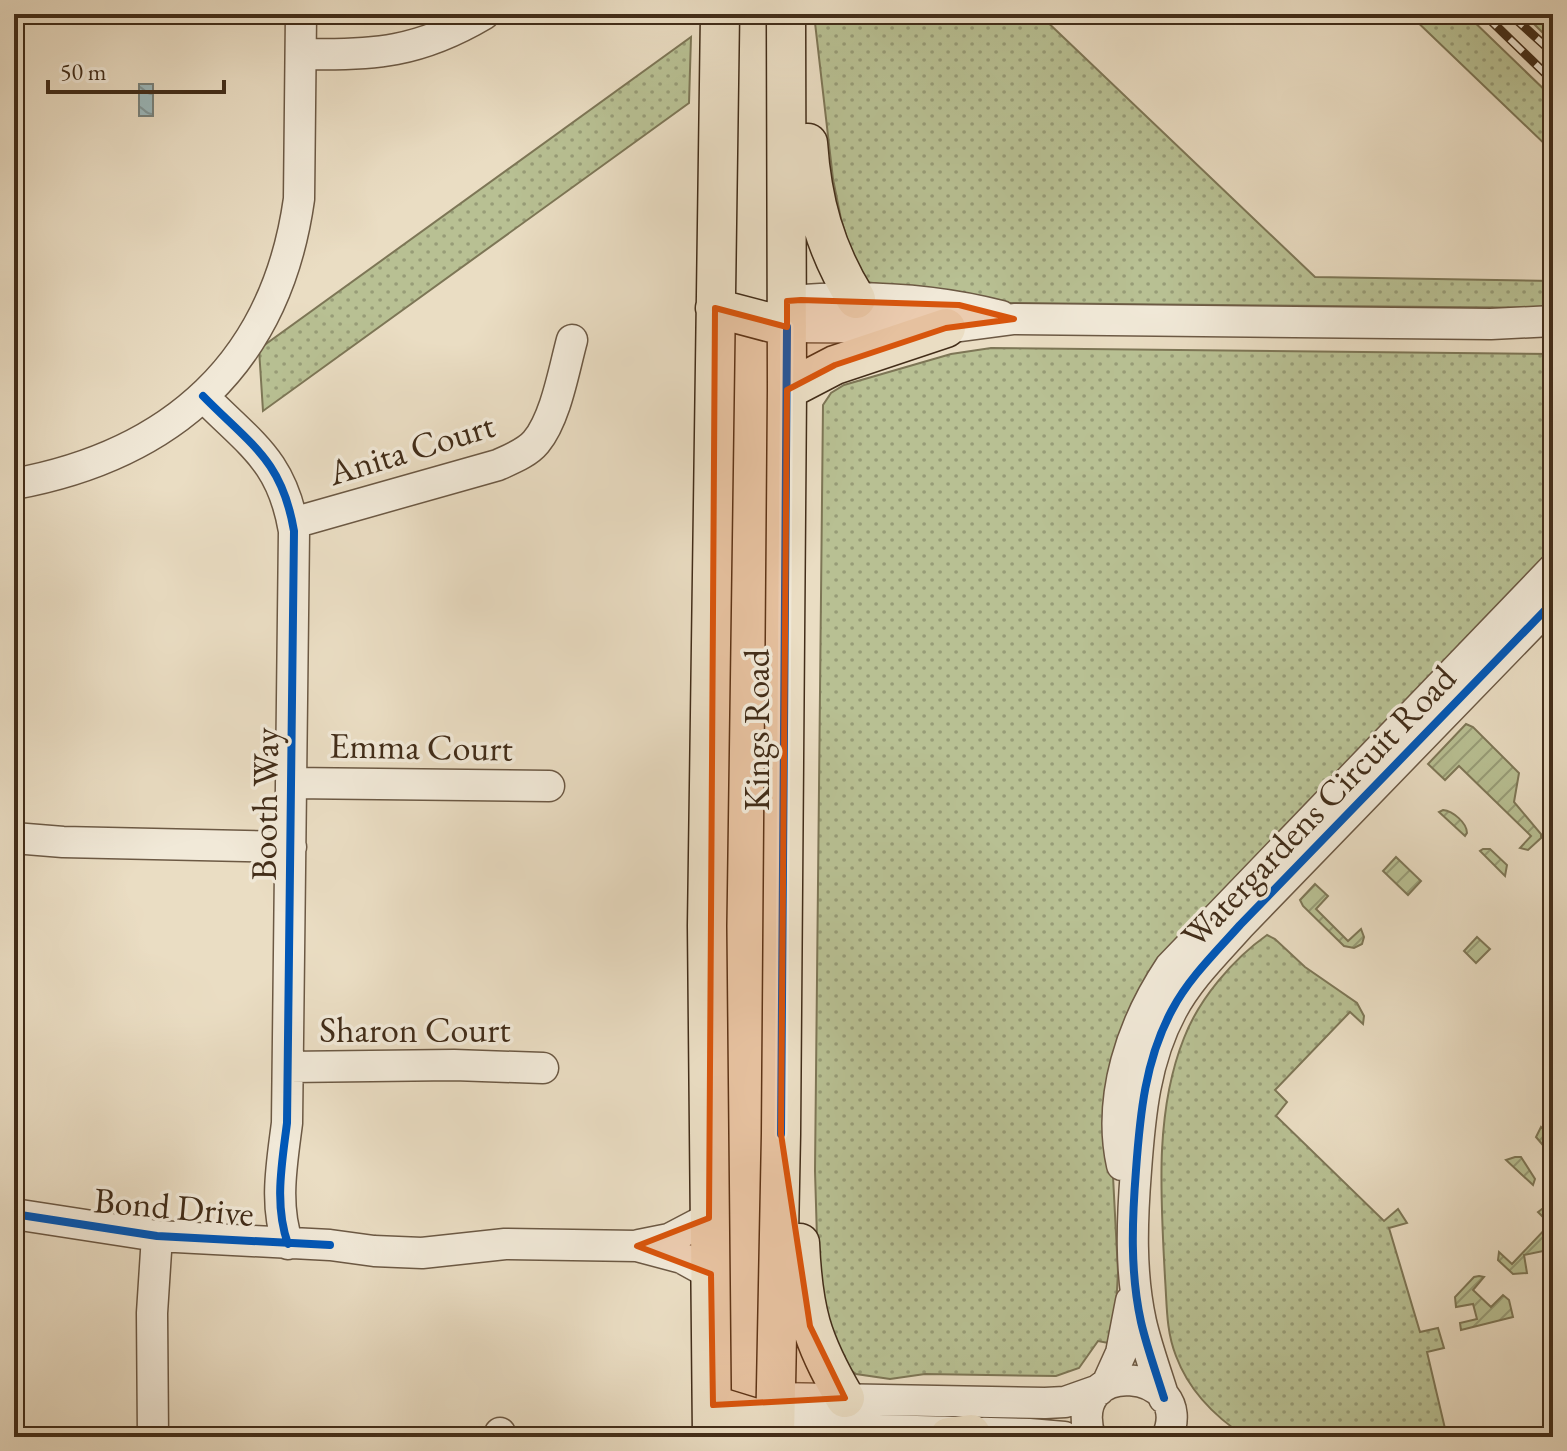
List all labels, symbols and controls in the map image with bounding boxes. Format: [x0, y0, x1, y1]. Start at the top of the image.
scale bar [48, 44, 224, 94]
text: 50 m [60, 56, 107, 87]
street label: Anita Court [321, 401, 501, 496]
street label: Kings Road [733, 648, 780, 811]
street label: Watergardens Circuit Road [1171, 654, 1466, 958]
street label: Emma Court [329, 721, 514, 772]
street label: Booth Way [240, 727, 289, 881]
street label: Sharon Court [319, 1006, 511, 1053]
street label: Bond Drive [92, 1176, 256, 1237]

